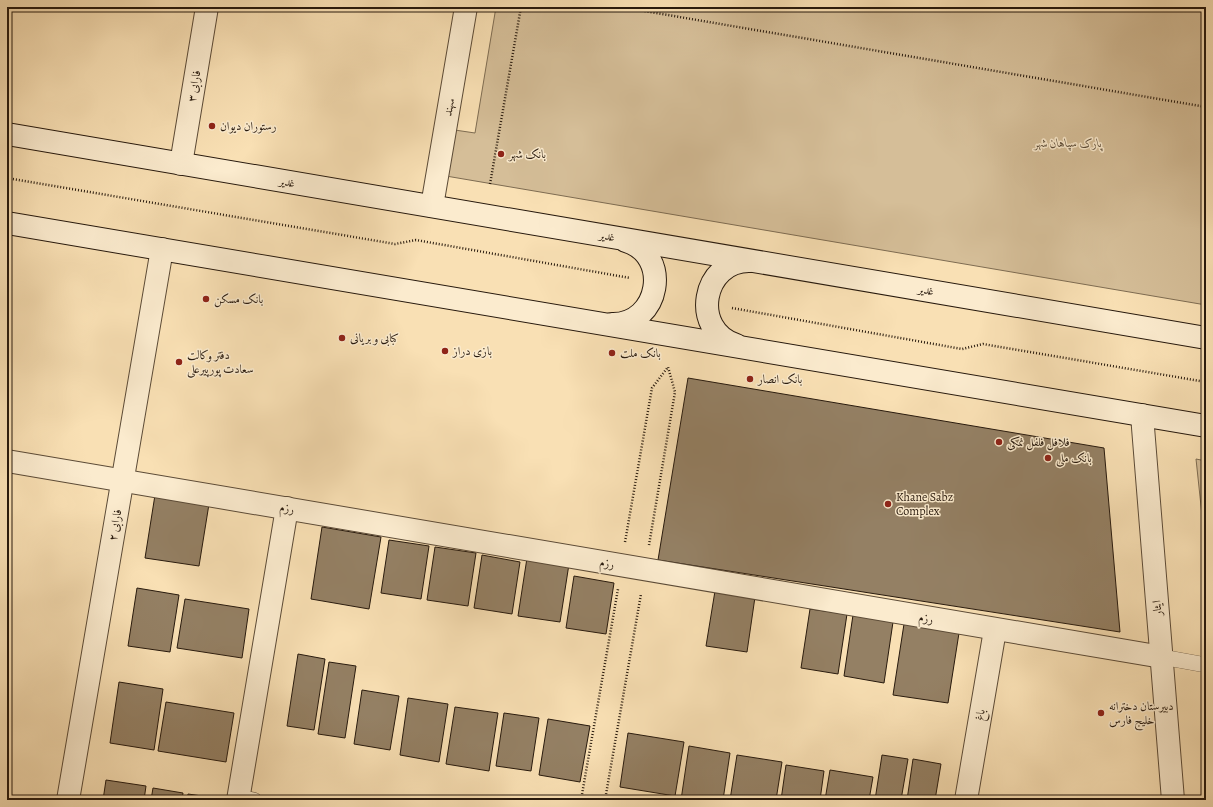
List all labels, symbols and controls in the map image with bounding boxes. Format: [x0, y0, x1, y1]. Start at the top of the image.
street label: فارابی ۳ [183, 69, 206, 103]
street label: سهند [440, 97, 458, 117]
place label: رستوران دیوان [220, 118, 277, 134]
marker: رستوران دیوان [207, 121, 217, 131]
park label: پارک سپاهان شهر [1033, 135, 1104, 152]
place label: بانک شهر [507, 146, 546, 162]
marker: بانک شهر [496, 149, 506, 159]
street label: غدیر [276, 172, 297, 191]
street label: غدیر [596, 226, 617, 245]
street label: غدیر [915, 280, 936, 299]
place label: بانک مسکن [214, 291, 263, 308]
marker: بانک مسکن [201, 294, 211, 304]
place label: کبابی و بریانی [350, 330, 399, 347]
marker: کبابی و بریانی [337, 333, 347, 343]
place label: بازی دراز [452, 343, 492, 359]
place label: بانک ملت [620, 345, 661, 361]
marker: بازی دراز [440, 346, 450, 356]
place label: دفتر وکالت سعادت پورپیرعلی [187, 347, 254, 378]
marker: بانک ملت [607, 348, 617, 358]
marker: دفتر وکالت سعادت پورپیرعلی [174, 357, 184, 367]
place label: بانک انصار [757, 371, 802, 387]
marker: بانک انصار [745, 374, 755, 384]
place label: فلافل فلفل نمکی [1007, 434, 1070, 451]
marker: فلافل فلفل نمکی [994, 437, 1004, 447]
place label: بانک ملی [1056, 450, 1092, 467]
marker: بانک ملی [1043, 453, 1053, 463]
place label: Khane Sabz Complex [896, 489, 953, 519]
street label: رزم [278, 499, 296, 520]
marker: Khane Sabz Complex [883, 499, 893, 509]
street label: فارابی ۲ [104, 508, 127, 542]
street label: رزم [598, 554, 616, 575]
street label: ایثار [1148, 599, 1166, 618]
street label: رزم [917, 609, 935, 630]
place label: دبیرستان دخترانه خلیج فارس [1109, 698, 1174, 731]
street label: باغ [971, 708, 992, 723]
marker: دبیرستان دخترانه خلیج فارس [1096, 708, 1106, 718]

